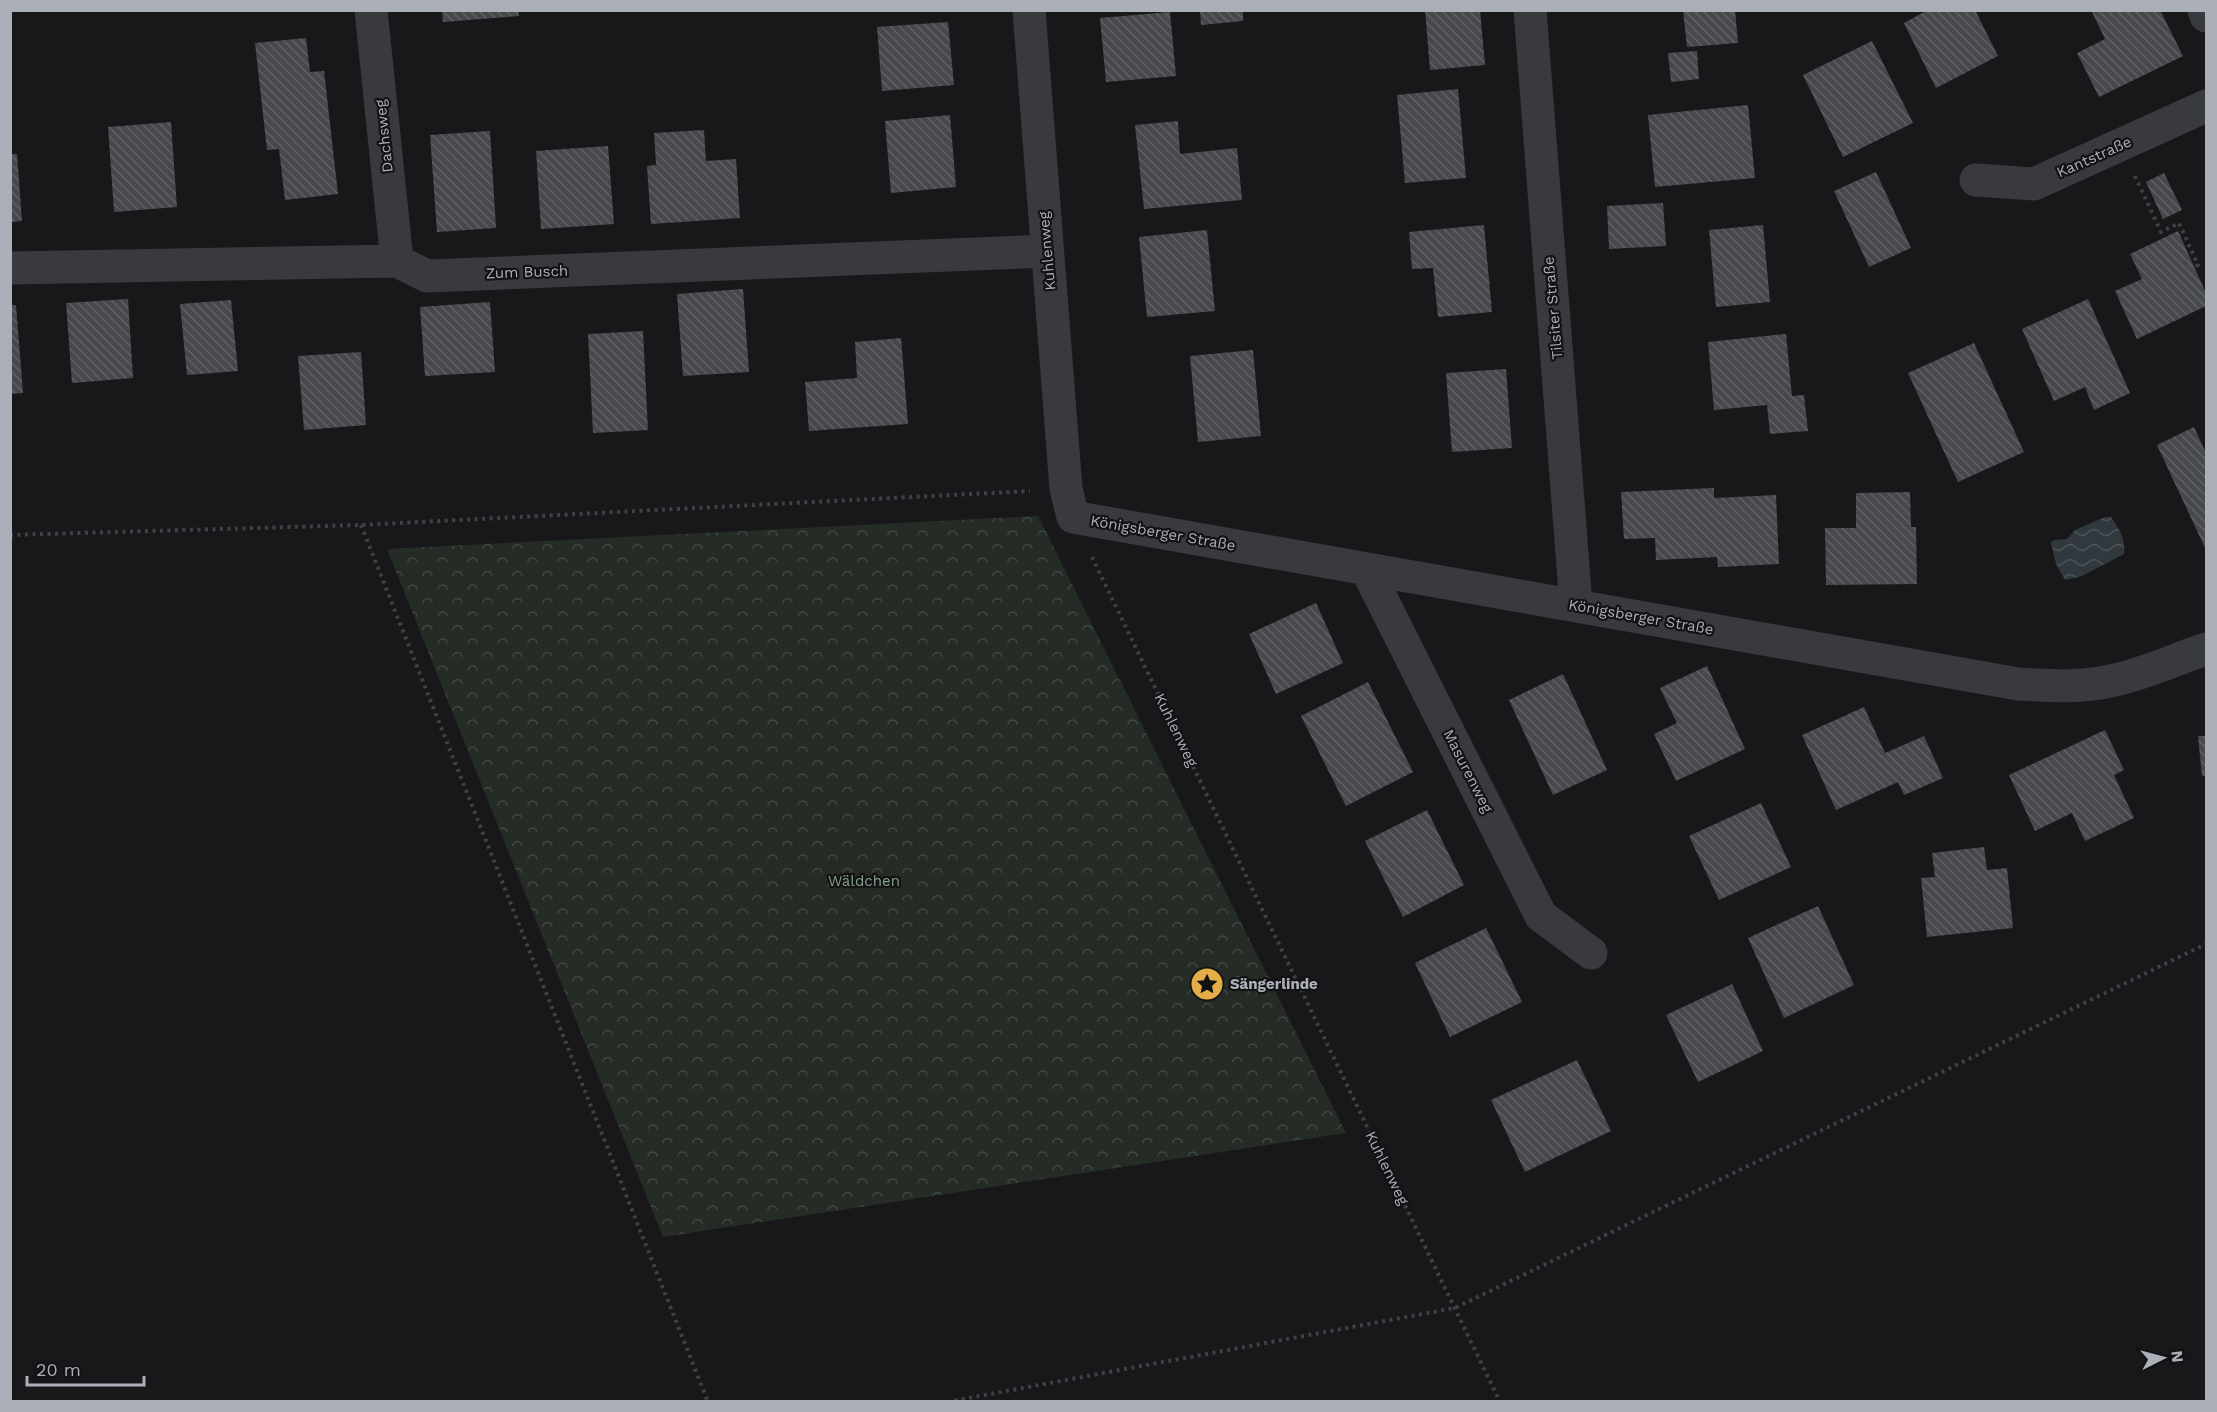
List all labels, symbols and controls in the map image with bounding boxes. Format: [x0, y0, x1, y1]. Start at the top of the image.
street label: Dachsweg [371, 99, 397, 173]
street label: Kantstraße [2054, 132, 2134, 182]
street label: Kuhlenweg [1035, 211, 1059, 291]
street label: Tilsiter Straße [1540, 256, 1566, 360]
street label: Zum Busch [485, 262, 569, 282]
street label: Königsberger Straße [1089, 511, 1237, 555]
street label: Königsberger Straße [1567, 595, 1715, 639]
street label: Kuhlenweg [1151, 690, 1201, 770]
street label: Masurenweg [1439, 726, 1497, 816]
park label: Wäldchen [828, 872, 900, 890]
place icon: Sängerlinde [1189, 966, 1225, 1002]
place label: Sängerlinde [1230, 975, 1318, 993]
street label: Kuhlenweg [1362, 1128, 1412, 1208]
north arrow [2133, 1328, 2193, 1388]
scale bar [27, 1349, 144, 1387]
text: N [2167, 1350, 2187, 1363]
text: 20 m [36, 1359, 81, 1380]

